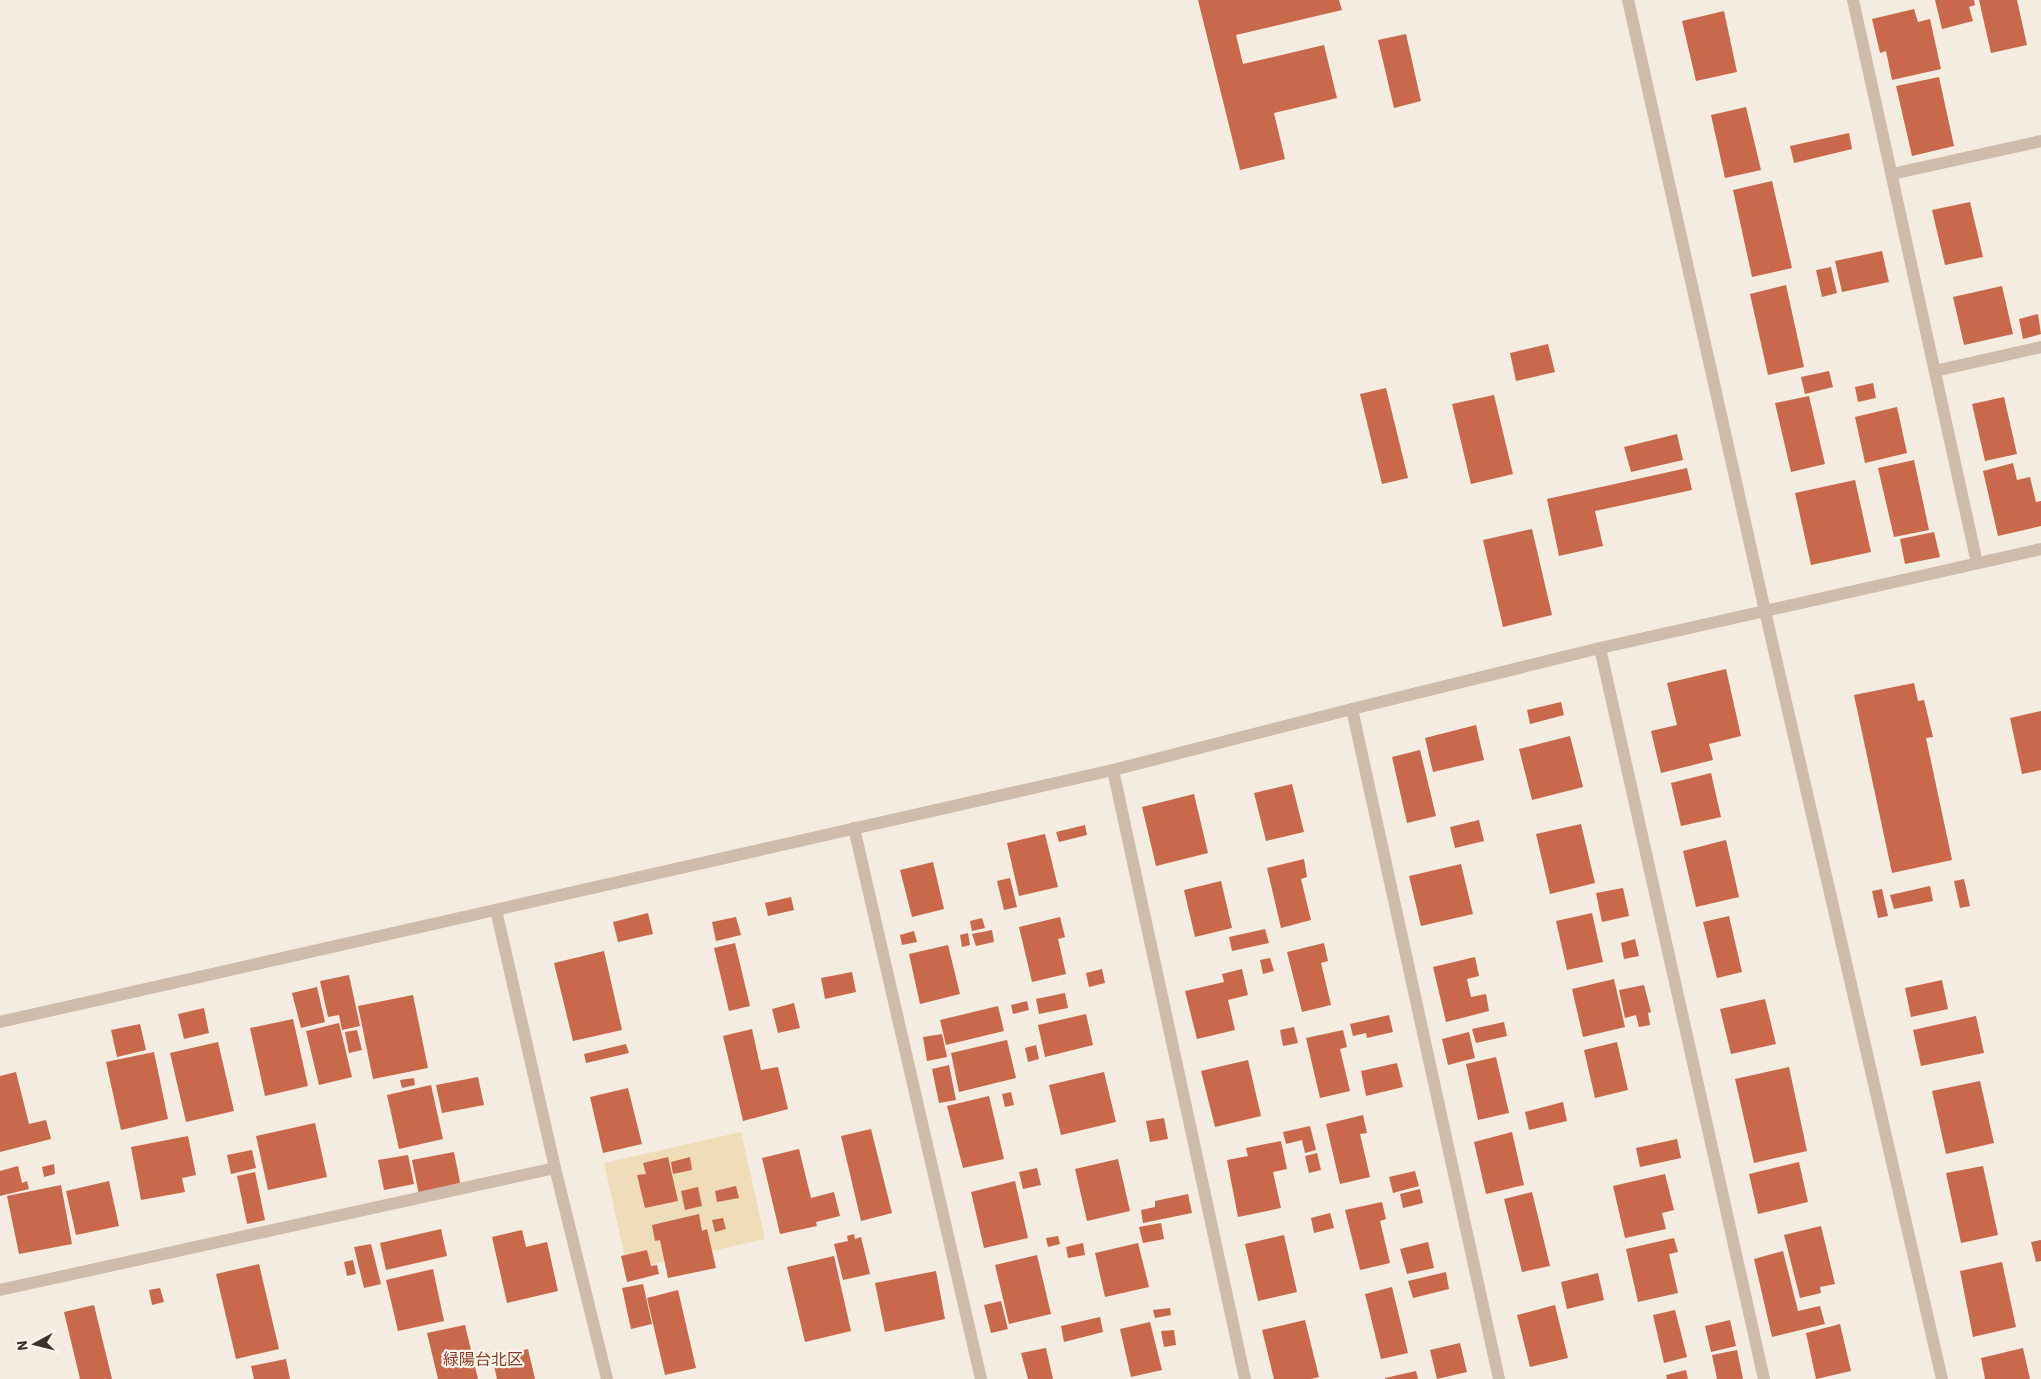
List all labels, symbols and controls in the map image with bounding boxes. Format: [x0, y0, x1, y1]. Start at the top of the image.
north arrow [10, 1319, 60, 1369]
text: N [13, 1339, 32, 1352]
district label: 緑陽台北区 [443, 1349, 523, 1369]

